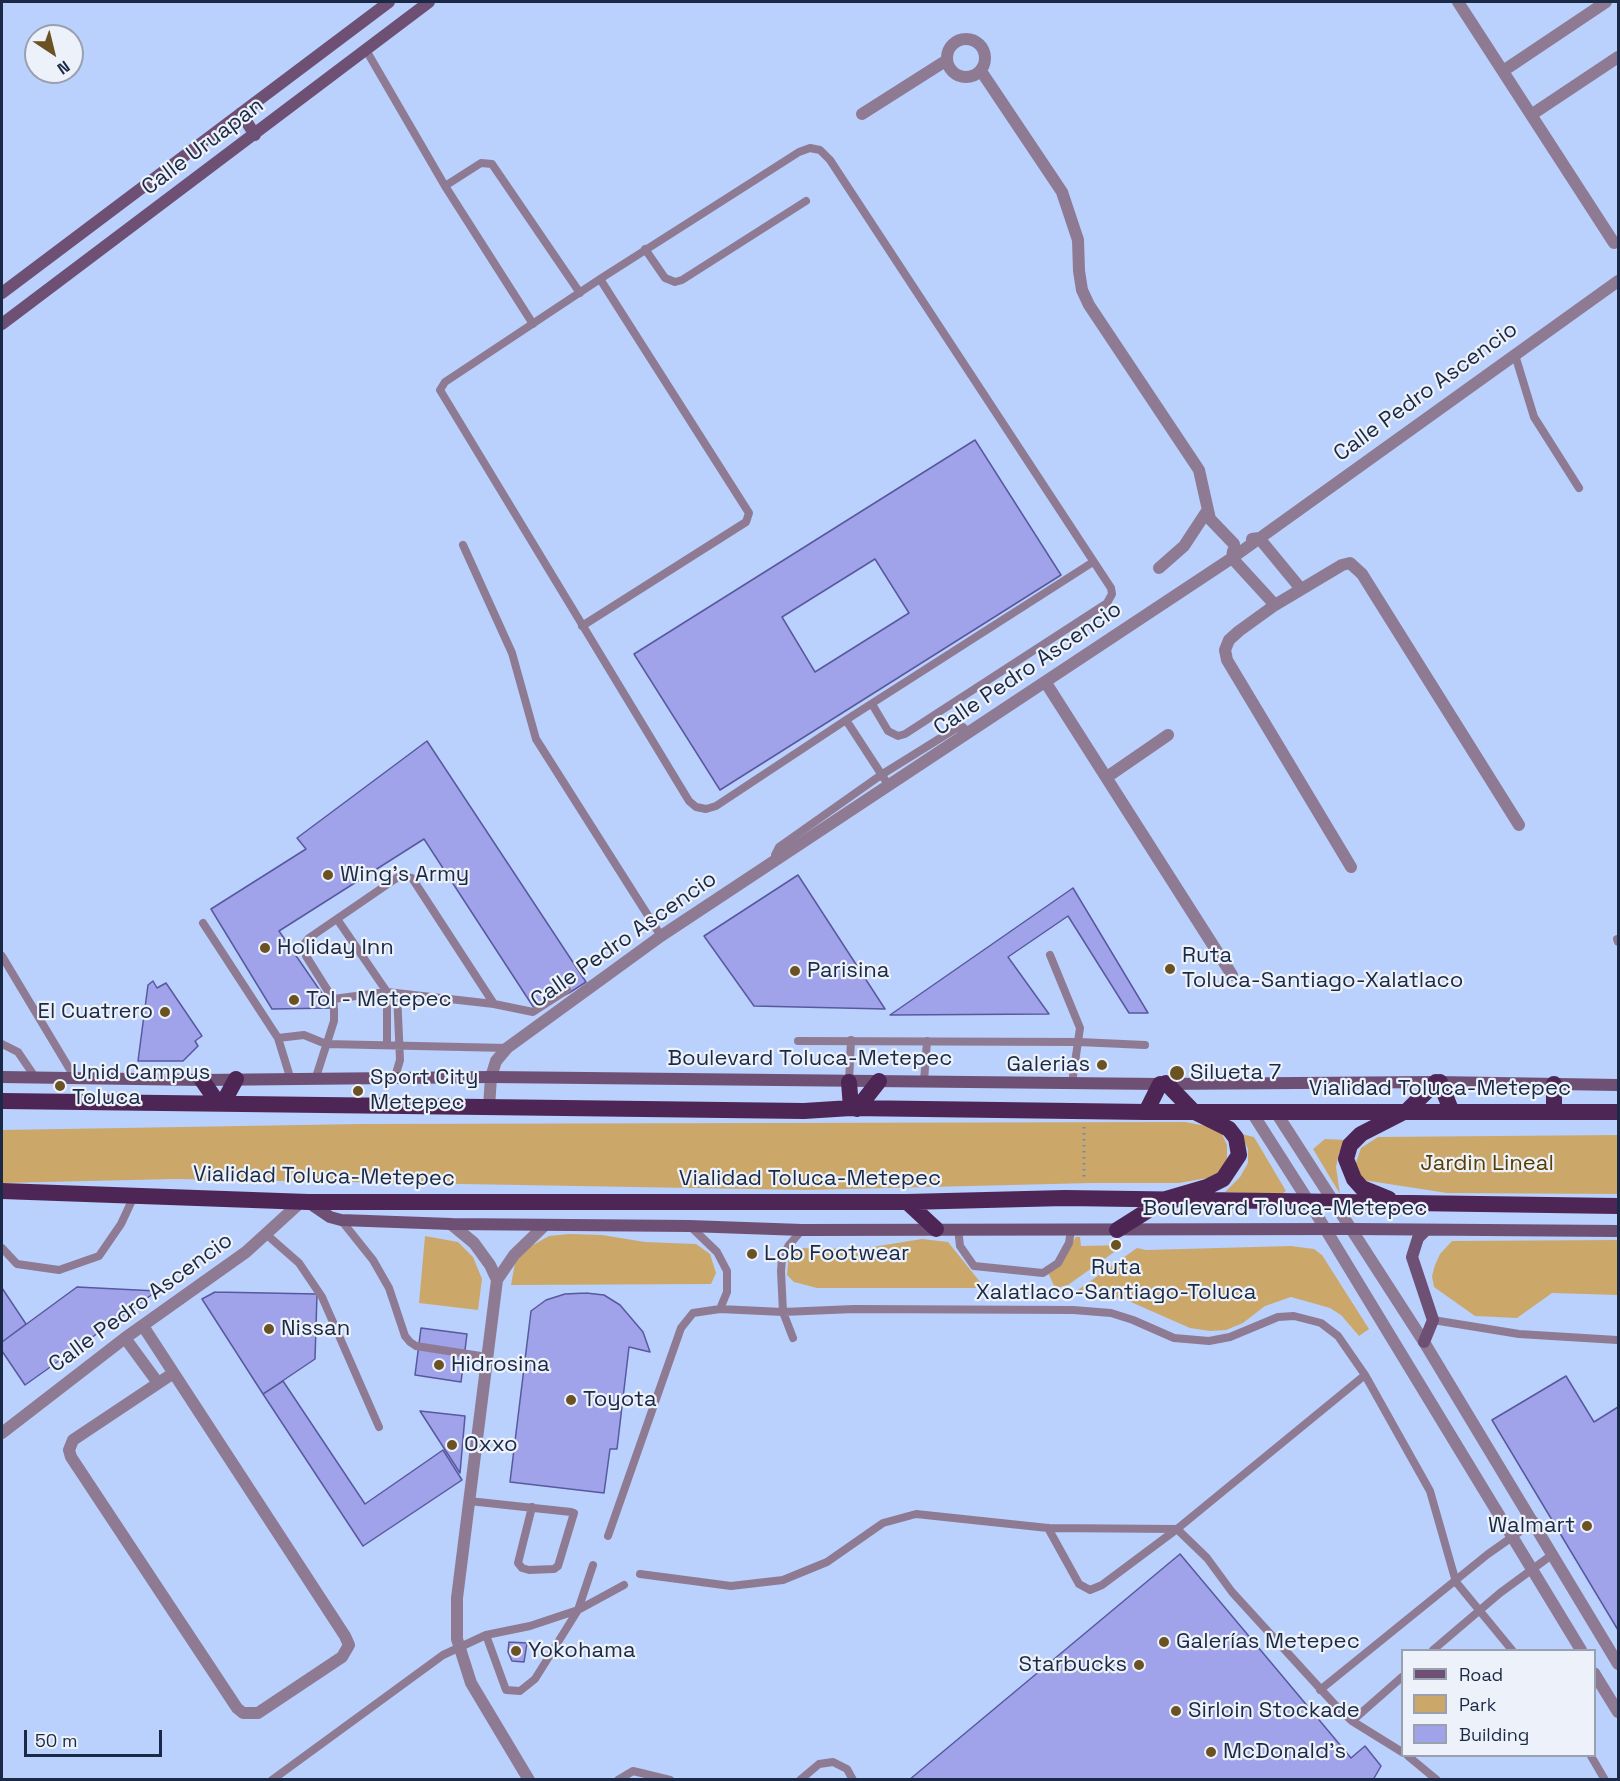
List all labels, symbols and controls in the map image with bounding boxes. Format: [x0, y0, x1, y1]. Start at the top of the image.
north arrow [24, 24, 84, 84]
text: N [53, 56, 74, 79]
street label: Calle Uruapan [137, 93, 269, 201]
street label: Calle Pedro Ascencio [1329, 316, 1523, 468]
street label: Calle Pedro Ascencio [929, 596, 1127, 742]
place label: Wing's Army [340, 862, 469, 888]
street label: Calle Pedro Ascencio [526, 866, 722, 1014]
marker: Wing's Army [321, 868, 335, 882]
place label: Holiday Inn [277, 935, 394, 961]
marker: Holiday Inn [258, 941, 272, 955]
place label: Ruta Toluca-Santiago-Xalatlaco [1182, 943, 1463, 994]
place label: Parisina [807, 958, 889, 984]
marker: Ruta Toluca-Santiago-Xalatlaco [1163, 962, 1177, 976]
marker: Parisina [788, 964, 802, 978]
place label: Tol - Metepec [306, 987, 452, 1013]
marker: Tol - Metepec [287, 993, 301, 1007]
place label: El Cuatrero [37, 999, 153, 1025]
marker: El Cuatrero [158, 1005, 172, 1019]
street label: Boulevard Toluca-Metepec [668, 1046, 952, 1072]
place label: Galerias [1007, 1052, 1090, 1078]
marker: Galerias [1095, 1058, 1109, 1072]
place label: Unid Campus Toluca [72, 1060, 210, 1112]
place label: Silueta 7 [1190, 1060, 1281, 1086]
marker: Silueta 7 [1168, 1064, 1186, 1082]
place label: Sport City Metepec [370, 1065, 478, 1116]
street label: Vialidad Toluca-Metepec [1309, 1076, 1571, 1102]
marker: Unid Campus Toluca [53, 1079, 67, 1093]
marker: Sport City Metepec [351, 1084, 365, 1098]
park label: Jardin Lineal [1420, 1151, 1554, 1177]
street label: Vialidad Toluca-Metepec [193, 1162, 455, 1192]
street label: Vialidad Toluca-Metepec [679, 1166, 941, 1192]
street label: Boulevard Toluca-Metepec [1143, 1196, 1427, 1222]
street label: Calle Pedro Ascencio [44, 1227, 238, 1379]
marker: Ruta Xalatlaco-Santiago-Toluca [1109, 1238, 1123, 1252]
place label: Lob Footwear [764, 1241, 909, 1267]
marker: Lob Footwear [745, 1247, 759, 1261]
place label: Ruta Xalatlaco-Santiago-Toluca [976, 1255, 1256, 1306]
place label: Nissan [281, 1316, 350, 1342]
marker: Nissan [262, 1322, 276, 1336]
place label: Hidrosina [451, 1352, 550, 1378]
marker: Hidrosina [432, 1358, 446, 1372]
place label: Toyota [583, 1387, 657, 1413]
marker: Toyota [564, 1393, 578, 1407]
place label: Oxxo [464, 1432, 518, 1458]
marker: Oxxo [445, 1438, 459, 1452]
place label: Walmart [1488, 1513, 1575, 1539]
marker: Walmart [1580, 1519, 1594, 1533]
place label: Galerías Metepec [1176, 1629, 1360, 1655]
marker: Galerías Metepec [1157, 1635, 1171, 1649]
place label: Yokohama [528, 1638, 636, 1664]
marker: Yokohama [509, 1644, 523, 1658]
legend [1401, 1649, 1596, 1757]
place label: Starbucks [1019, 1652, 1127, 1678]
marker: Starbucks [1132, 1658, 1146, 1672]
text: Road [1459, 1663, 1503, 1686]
text: Park [1459, 1693, 1496, 1716]
place label: Sirloin Stockade [1188, 1698, 1360, 1724]
marker: Sirloin Stockade [1169, 1704, 1183, 1718]
scale bar [27, 1718, 165, 1756]
text: Building [1459, 1723, 1529, 1746]
text: 50 m [35, 1729, 77, 1752]
place label: McDonald's [1223, 1739, 1346, 1765]
marker: McDonald's [1204, 1745, 1218, 1759]

